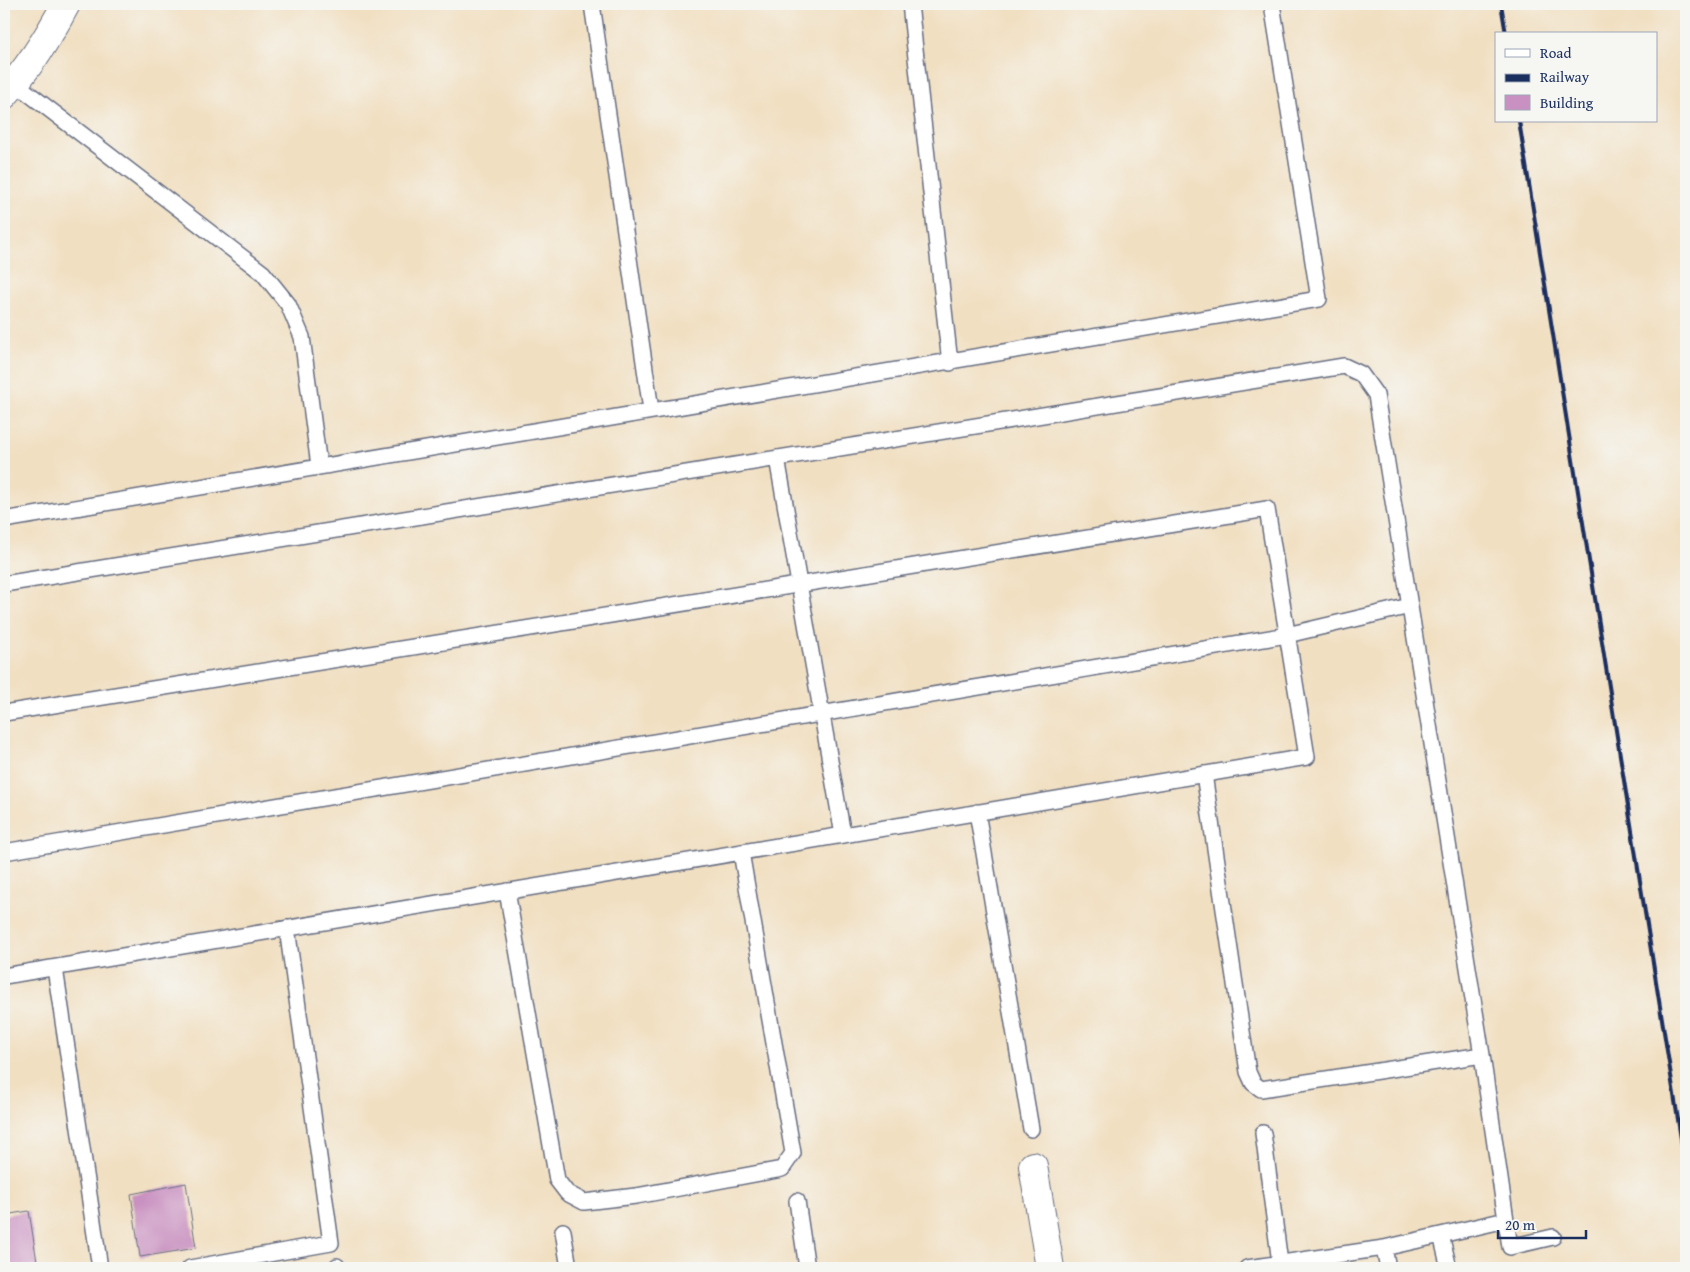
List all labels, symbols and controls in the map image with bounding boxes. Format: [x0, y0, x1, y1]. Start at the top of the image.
legend [1495, 32, 1658, 122]
text: Road [1540, 42, 1571, 63]
text: Railway [1540, 66, 1590, 87]
text: Building [1540, 92, 1594, 113]
scale bar [1498, 1207, 1585, 1239]
text: 20 m [1505, 1214, 1536, 1235]

